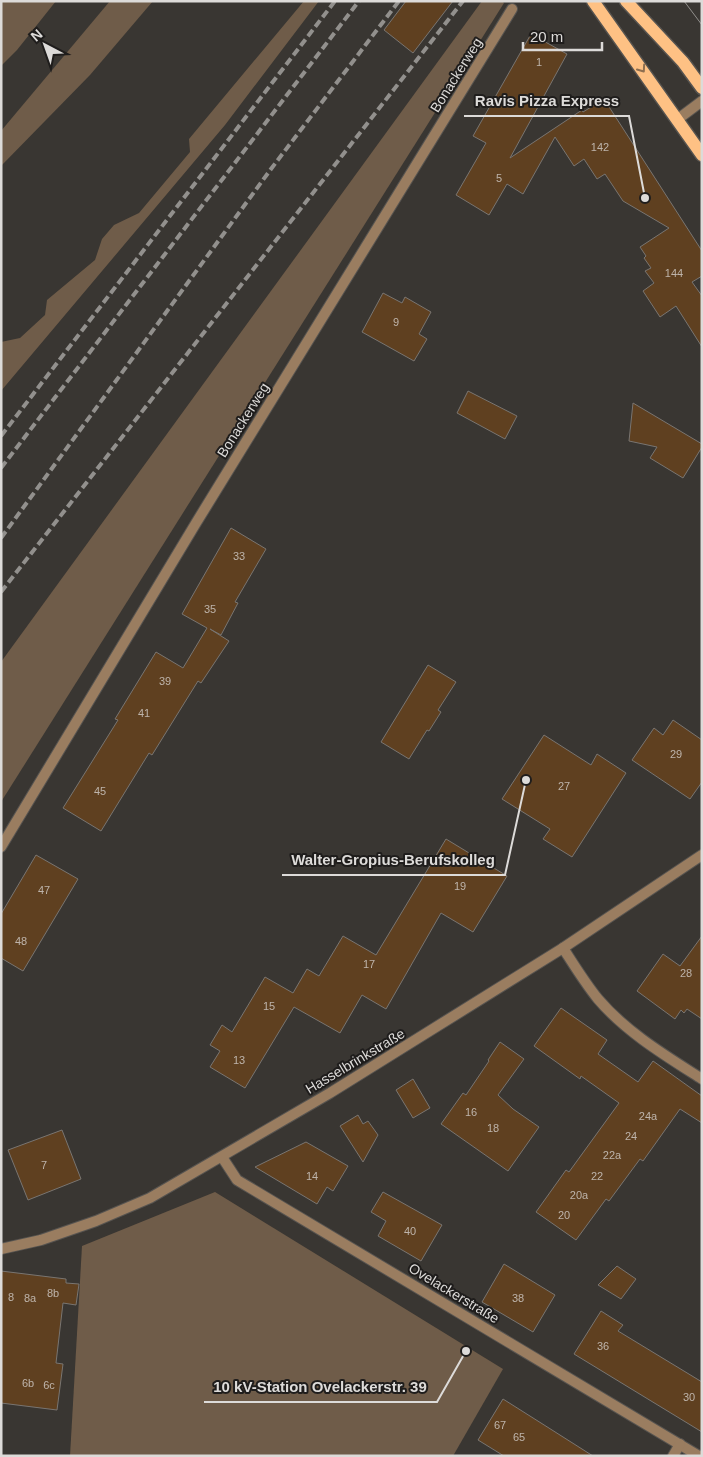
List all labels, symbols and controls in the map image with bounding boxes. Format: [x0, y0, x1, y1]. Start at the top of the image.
north arrow [20, 20, 70, 70]
scale bar [523, 20, 602, 52]
text: N [27, 26, 46, 45]
text: 20 m [530, 28, 563, 45]
street label: Bonackerweg [427, 35, 485, 115]
house number: 1 [536, 56, 542, 68]
one-way arrow [636, 63, 645, 73]
callout: Ravis Pizza Express [464, 86, 629, 116]
text: Ravis Pizza Express [475, 92, 619, 109]
house number: 142 [591, 141, 609, 153]
house number: 5 [496, 172, 502, 184]
house number: 144 [665, 267, 683, 279]
house number: 9 [393, 316, 399, 328]
street label: Bonackerweg [214, 380, 272, 460]
house number: 33 [233, 550, 245, 562]
house number: 35 [204, 603, 216, 615]
house number: 39 [159, 675, 171, 687]
house number: 41 [138, 707, 150, 719]
house number: 29 [670, 748, 682, 760]
house number: 27 [558, 780, 570, 792]
house number: 45 [94, 785, 106, 797]
callout: Walter-Gropius-Berufskolleg [282, 845, 505, 875]
text: Walter-Gropius-Berufskolleg [291, 851, 495, 868]
house number: 19 [454, 880, 466, 892]
house number: 47 [38, 884, 50, 896]
house number: 48 [15, 935, 27, 947]
house number: 17 [363, 958, 375, 970]
house number: 28 [680, 967, 692, 979]
house number: 15 [263, 1000, 275, 1012]
street label: Hasselbrinkstraße [303, 1025, 408, 1097]
house number: 13 [233, 1054, 245, 1066]
house number: 16 [465, 1106, 477, 1118]
house number: 24a [639, 1110, 658, 1122]
house number: 18 [487, 1122, 499, 1134]
house number: 24 [625, 1130, 637, 1142]
house number: 22a [603, 1149, 622, 1161]
house number: 7 [41, 1159, 47, 1171]
house number: 14 [306, 1170, 318, 1182]
house number: 22 [591, 1170, 603, 1182]
house number: 20a [570, 1189, 589, 1201]
house number: 20 [558, 1209, 570, 1221]
house number: 40 [404, 1225, 416, 1237]
street label: Ovelackerstraße [406, 1260, 502, 1326]
house number: 8b [47, 1287, 59, 1299]
house number: 8 [8, 1291, 14, 1303]
house number: 8a [24, 1292, 37, 1304]
house number: 38 [512, 1292, 524, 1304]
house number: 36 [597, 1340, 609, 1352]
callout: 10 kV-Station Ovelackerstr. 39 [204, 1372, 437, 1402]
house number: 6b [22, 1377, 34, 1389]
text: 10 kV-Station Ovelackerstr. 39 [213, 1378, 427, 1395]
house number: 6c [43, 1379, 55, 1391]
house number: 30 [683, 1391, 695, 1403]
house number: 67 [494, 1419, 506, 1431]
house number: 65 [513, 1431, 525, 1443]

